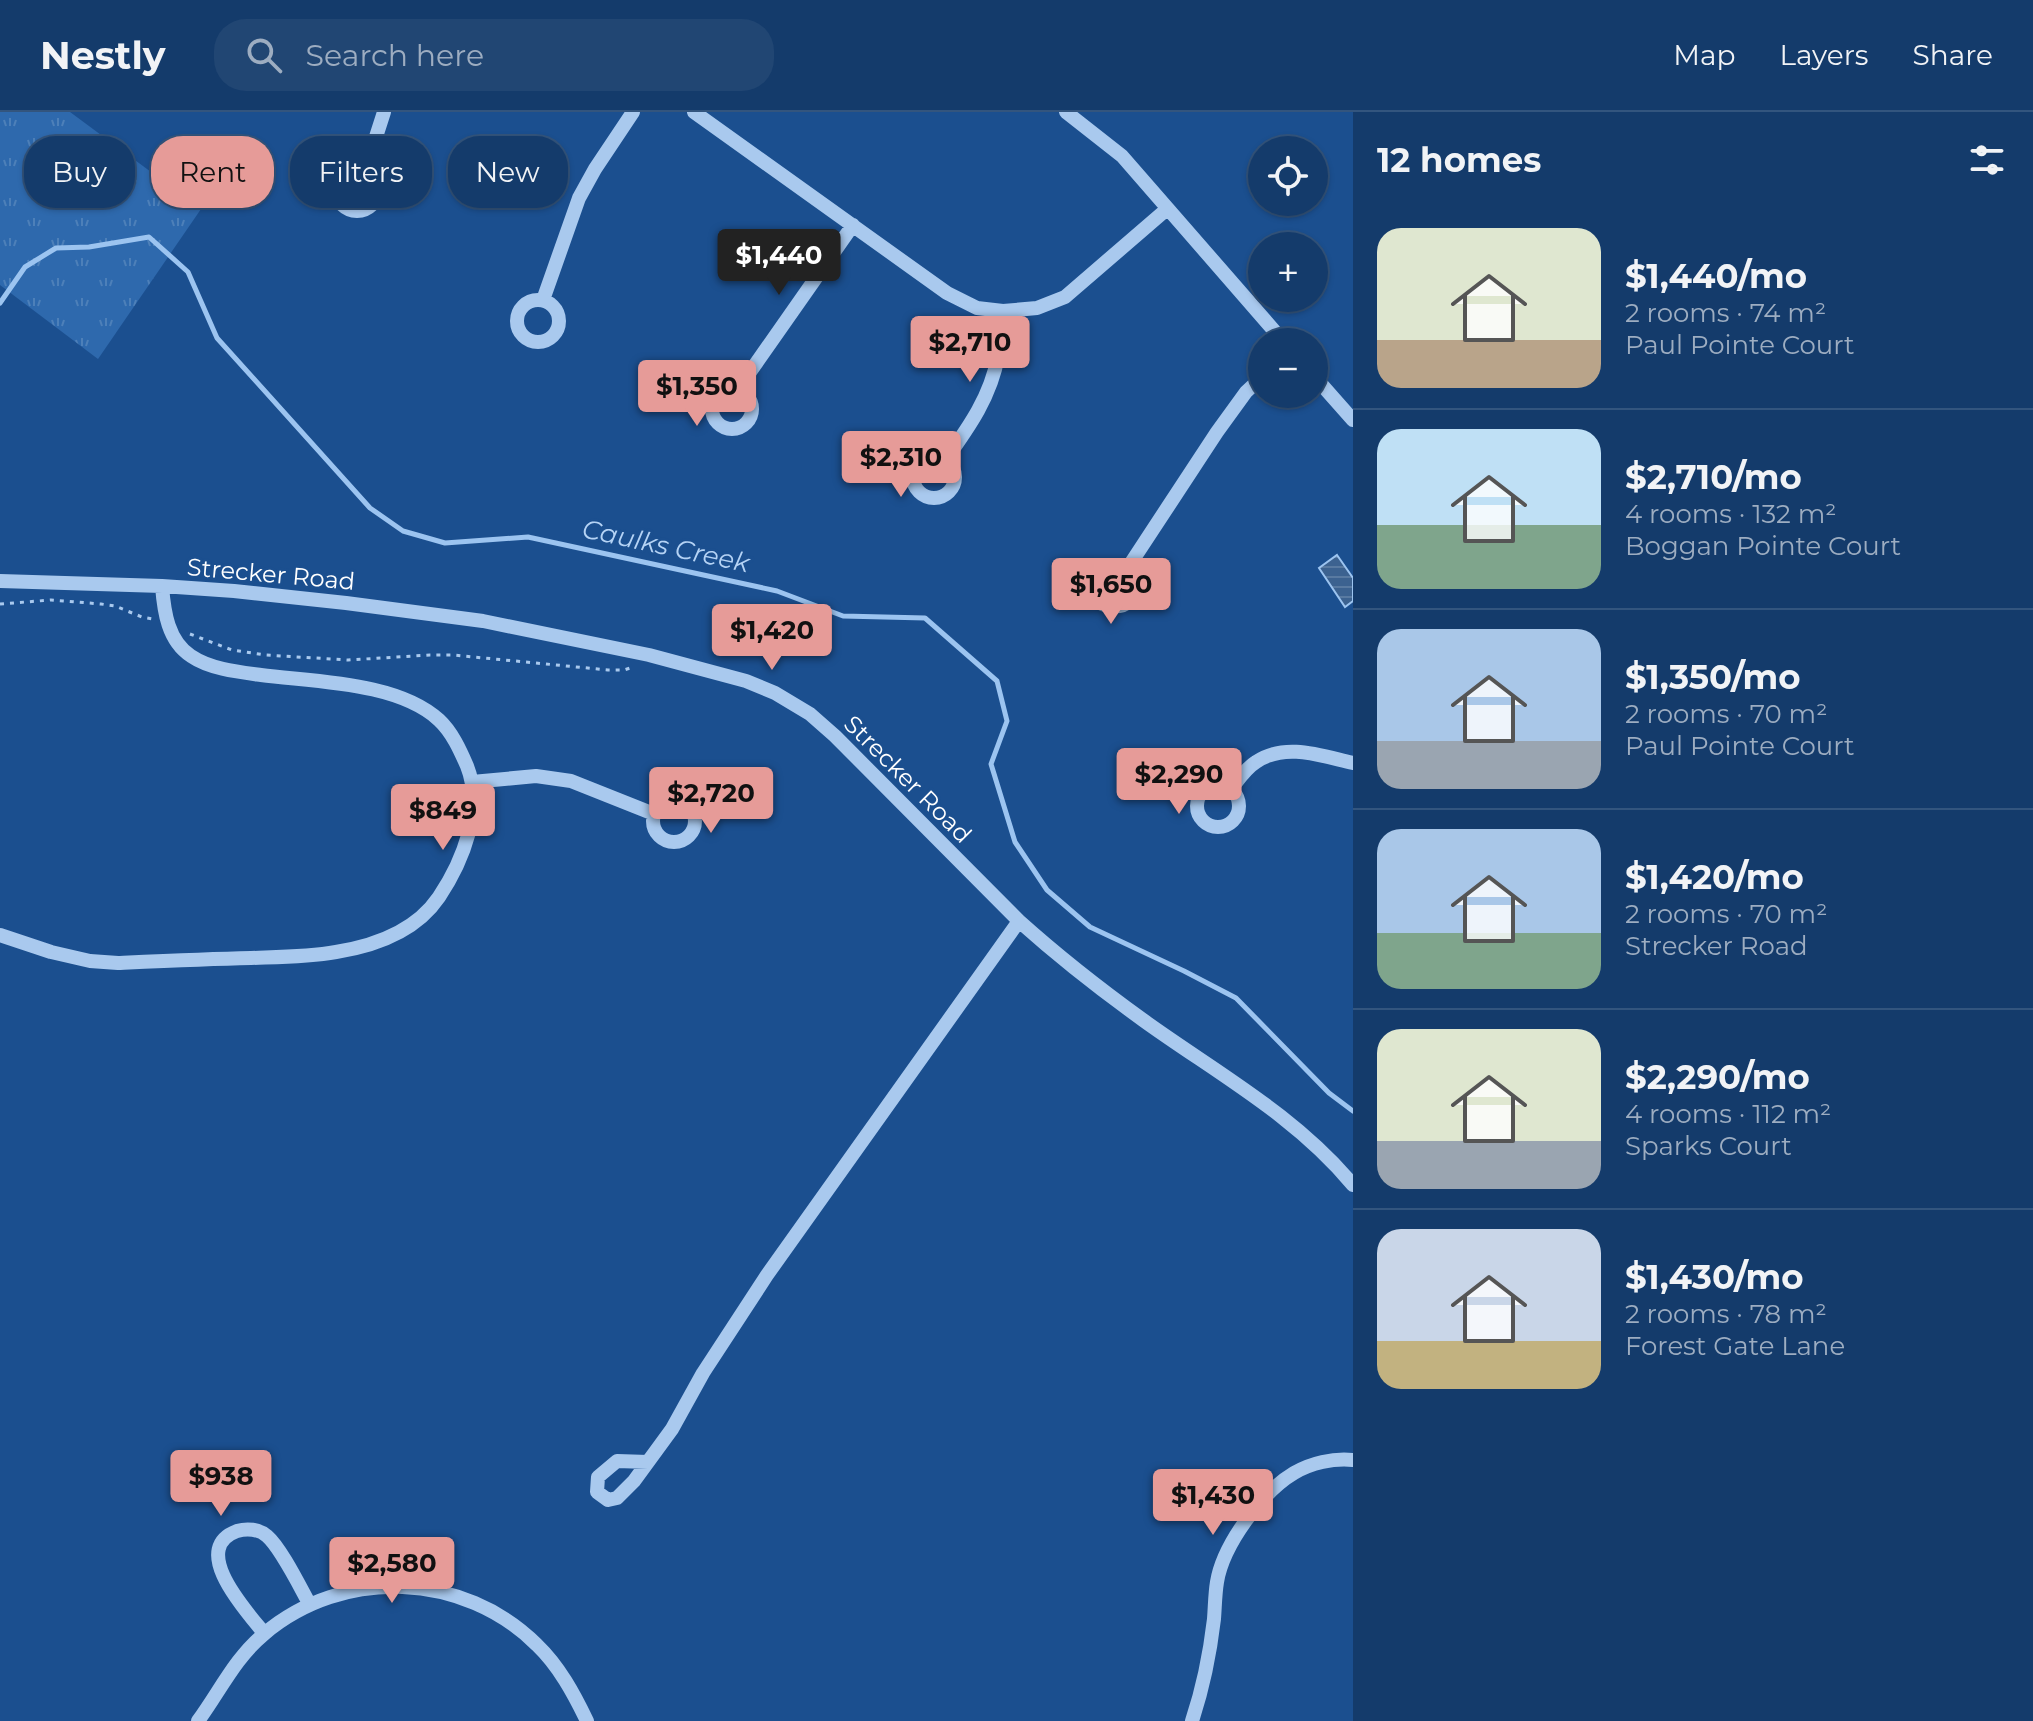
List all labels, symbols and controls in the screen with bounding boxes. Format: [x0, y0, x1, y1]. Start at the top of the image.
search box [214, 19, 774, 91]
text: Nestly [40, 32, 166, 79]
icon: search [242, 33, 286, 77]
text: Search here [306, 37, 484, 74]
text: Map [1673, 38, 1736, 72]
text: Layers [1780, 38, 1869, 72]
text: Share [1913, 38, 1993, 72]
chip: Buy [24, 136, 135, 208]
chip: Rent [151, 136, 274, 208]
chip: Filters [290, 136, 432, 208]
chip: New [448, 136, 568, 208]
map controls [1248, 136, 1328, 408]
button: locate [1248, 136, 1328, 216]
icon: filters [1965, 138, 2009, 182]
text: 12 homes [1377, 139, 1541, 181]
pin: $1,440 [714, 229, 844, 297]
button: + [1248, 232, 1328, 312]
text: $1,440 [736, 239, 822, 271]
text: $1,440/mo [1625, 255, 1807, 297]
icon: home [1441, 260, 1537, 356]
text: 2 rooms · 74 m² [1625, 297, 1826, 329]
pin: $2,710 [905, 316, 1035, 384]
text: $2,710 [929, 326, 1011, 358]
button: − [1248, 328, 1328, 408]
text: Paul Pointe Court [1625, 329, 1855, 361]
pin: $1,350 [632, 360, 762, 428]
text: $1,350 [656, 370, 738, 402]
pin: $2,310 [836, 431, 966, 499]
text: $2,310 [860, 441, 942, 473]
text: $2,710/mo [1625, 456, 1802, 498]
icon: home [1441, 461, 1537, 557]
text: 4 rooms · 132 m² [1625, 498, 1836, 530]
water label: Caulks Creek [579, 513, 754, 580]
text: Boggan Pointe Court [1625, 530, 1901, 562]
street label: Strecker Road [186, 552, 356, 596]
pin: $1,650 [1046, 558, 1176, 626]
text: $1,650 [1070, 568, 1152, 600]
pin: $1,420 [707, 604, 837, 672]
text: $1,420 [730, 614, 814, 646]
text: $1,350/mo [1625, 656, 1801, 698]
icon: home [1441, 661, 1537, 757]
text: 2 rooms · 70 m² [1625, 698, 1827, 730]
street label: Strecker Road [838, 709, 978, 849]
text: Paul Pointe Court [1625, 730, 1855, 762]
pin: $2,290 [1114, 748, 1244, 816]
text: $2,290 [1135, 758, 1223, 790]
pin: $2,720 [646, 767, 776, 835]
text: $2,720 [667, 777, 755, 809]
pin: $849 [396, 784, 490, 852]
text: $849 [409, 794, 477, 826]
text: $1,420/mo [1625, 856, 1804, 898]
icon: home [1441, 861, 1537, 957]
text: 2 rooms · 70 m² [1625, 898, 1827, 930]
text: Strecker Road [1625, 930, 1808, 962]
text: $2,290/mo [1625, 1056, 1810, 1098]
icon: home [1441, 1061, 1537, 1157]
text: 4 rooms · 112 m² [1625, 1098, 1831, 1130]
text: Sparks Court [1625, 1130, 1792, 1162]
text: $1,430/mo [1625, 1256, 1804, 1298]
icon: home [1441, 1261, 1537, 1357]
text: 2 rooms · 78 m² [1625, 1298, 1827, 1330]
text: Forest Gate Lane [1625, 1330, 1845, 1362]
pin: $938 [174, 1450, 268, 1518]
text: $938 [188, 1460, 254, 1492]
pin: $1,430 [1148, 1469, 1278, 1537]
text: $1,430 [1171, 1479, 1255, 1511]
pin: $2,580 [327, 1537, 457, 1605]
text: $2,580 [347, 1547, 437, 1579]

